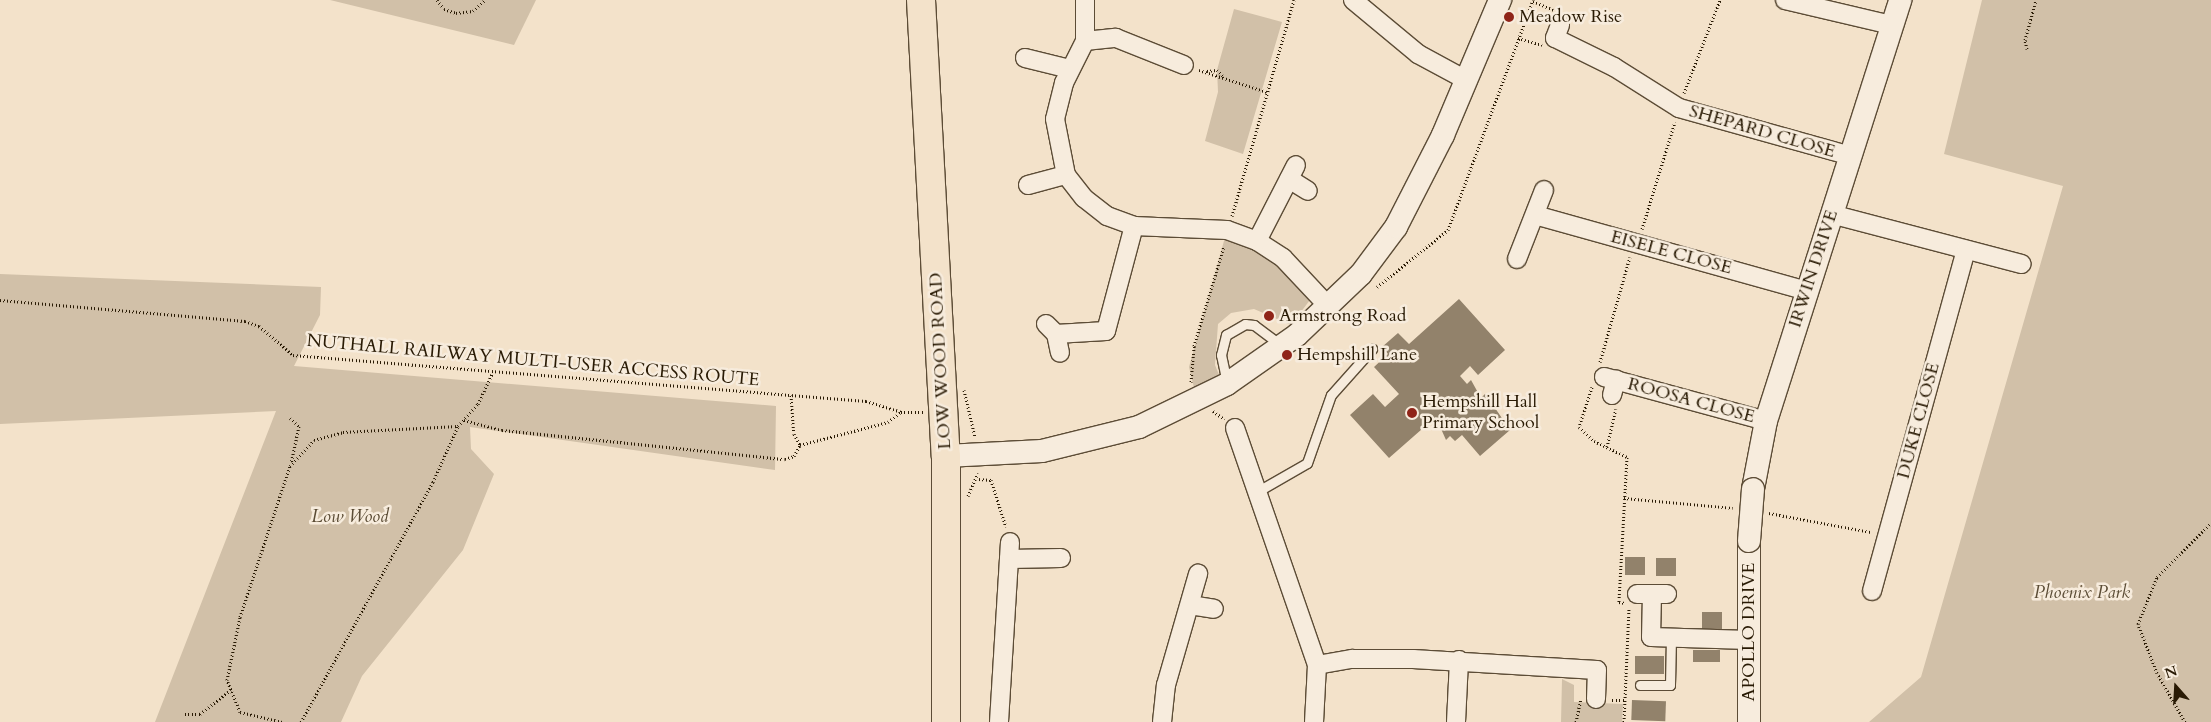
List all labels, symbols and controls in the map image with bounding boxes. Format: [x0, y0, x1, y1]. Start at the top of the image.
place label: Meadow Rise [1519, 6, 1622, 28]
marker: Meadow Rise [1503, 11, 1515, 23]
street label: SHEPARD CLOSE [1687, 101, 1837, 163]
street label: IRWIN DRIVE [1785, 207, 1843, 331]
street label: EISELE CLOSE [1608, 226, 1734, 280]
street label: LOW WOOD ROAD [926, 272, 956, 450]
place label: Armstrong Road [1279, 305, 1406, 327]
marker: Armstrong Road [1263, 310, 1275, 322]
street label: NUTHALL RAILWAY MULTI-USER ACCESS ROUTE [306, 330, 760, 392]
place label: Hempshill Lane [1297, 344, 1417, 366]
marker: Hempshill Lane [1281, 349, 1293, 361]
street label: DUKE CLOSE [1893, 361, 1945, 481]
street label: ROOSA CLOSE [1625, 374, 1757, 428]
place label: Hempshill Hall Primary School [1422, 392, 1539, 434]
marker: Hempshill Hall Primary School [1406, 407, 1418, 419]
park label: Low Wood [311, 506, 389, 528]
street label: APOLLO DRIVE [1738, 563, 1760, 701]
park label: Phoenix Park [2034, 582, 2130, 604]
text: N [2162, 661, 2180, 683]
north arrow [2151, 662, 2201, 712]

